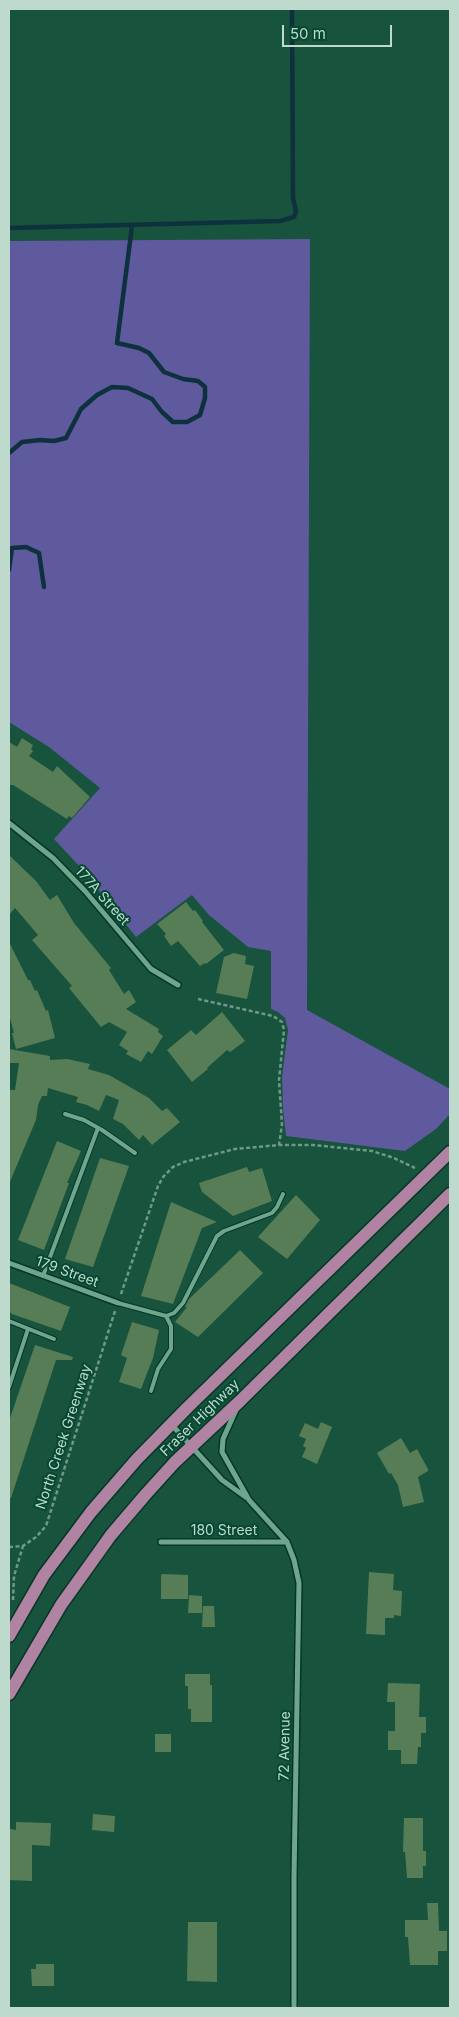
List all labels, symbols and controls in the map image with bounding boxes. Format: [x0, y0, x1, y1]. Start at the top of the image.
scale bar [284, 15, 394, 47]
text: 50 m [290, 24, 326, 43]
street label: 177A Street [71, 863, 133, 929]
street label: 179 Street [33, 1253, 101, 1291]
street label: North Creek Greenway [33, 1362, 95, 1512]
street label: Fraser Highway [157, 1376, 243, 1460]
street label: 180 Street [191, 1523, 257, 1539]
street label: 72 Avenue [276, 1711, 294, 1781]

